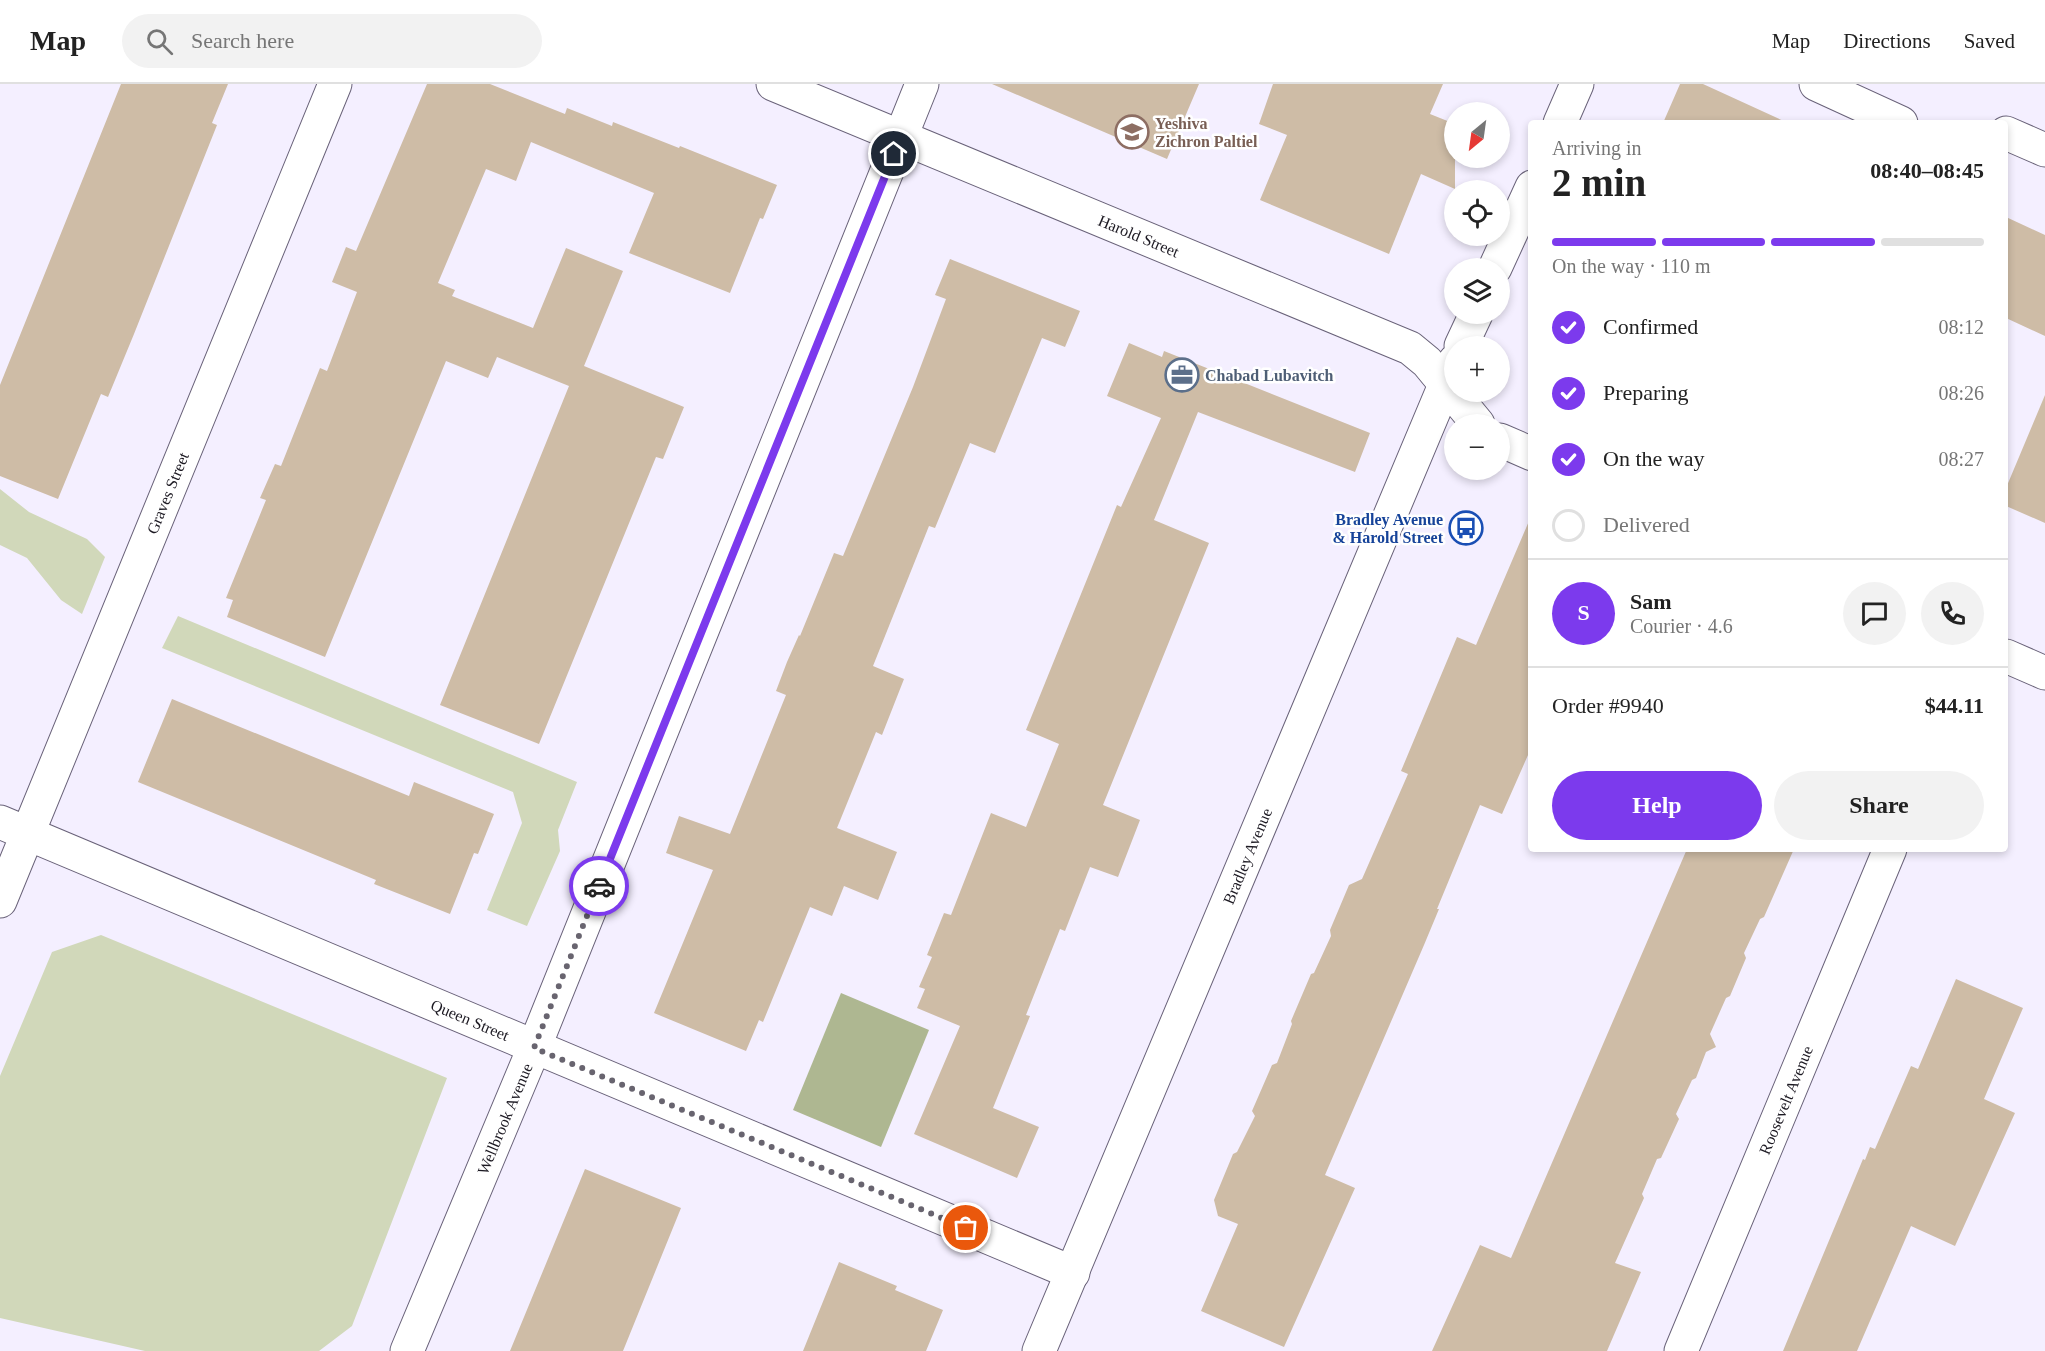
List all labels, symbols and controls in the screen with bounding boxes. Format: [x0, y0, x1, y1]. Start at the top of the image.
search box [122, 14, 542, 68]
text: Map [30, 25, 86, 56]
icon: search [143, 25, 176, 58]
text: Search here [191, 28, 294, 53]
text: Map [1772, 29, 1810, 53]
text: Directions [1843, 29, 1931, 53]
text: Saved [1964, 29, 2015, 53]
north arrow [1444, 102, 1510, 168]
map controls [1444, 102, 1510, 480]
school or university icon: Yeshiva Zichron Paltiel [1114, 114, 1150, 150]
place label: Yeshiva Zichron Paltiel [1155, 115, 1258, 150]
pin [868, 128, 919, 179]
icon: home [877, 137, 910, 170]
text: Arriving in [1552, 137, 1641, 159]
text: 08:40–08:45 [1870, 158, 1984, 183]
text: 2 min [1552, 161, 1646, 204]
button: locate [1444, 180, 1510, 246]
street label: Harold Street [1096, 212, 1182, 261]
text: On the way · 110 m [1552, 255, 1711, 277]
button: layers [1444, 258, 1510, 324]
icon: check [1552, 311, 1585, 344]
text: Confirmed [1603, 314, 1698, 339]
text: 08:12 [1938, 316, 1984, 338]
button: + [1444, 336, 1510, 402]
office icon: Chabad Lubavitch [1164, 357, 1200, 393]
place label: Chabad Lubavitch [1205, 367, 1334, 384]
icon: check [1552, 377, 1585, 410]
text: Preparing [1603, 380, 1689, 405]
text: 08:26 [1938, 382, 1984, 404]
button: − [1444, 414, 1510, 480]
icon: check [1552, 443, 1585, 476]
text: On the way [1603, 446, 1704, 471]
text: 08:27 [1938, 448, 1984, 470]
street label: Graves Street [143, 449, 192, 536]
bus stop icon: Bradley Avenue & Harold Street [1448, 510, 1484, 546]
place label: Bradley Avenue & Harold Street [1333, 511, 1444, 546]
text: Delivered [1603, 512, 1690, 537]
button: chat [1843, 582, 1906, 645]
button: phone [1921, 582, 1984, 645]
text: Sam [1630, 589, 1672, 614]
text: S [1577, 600, 1590, 625]
text: Courier · 4.6 [1630, 615, 1733, 637]
text: Order #9940 [1552, 693, 1664, 718]
text: $44.11 [1925, 693, 1984, 718]
button: Help [1552, 771, 1762, 840]
button: Share [1774, 771, 1984, 840]
street label: Bradley Avenue [1220, 806, 1275, 907]
courier [569, 856, 629, 916]
icon: car [583, 870, 616, 903]
street label: Queen Street [428, 996, 512, 1044]
street label: Roosevelt Avenue [1756, 1043, 1816, 1157]
street label: Wellbrook Avenue [474, 1061, 536, 1177]
pin [940, 1202, 991, 1253]
icon: bag [949, 1211, 982, 1244]

